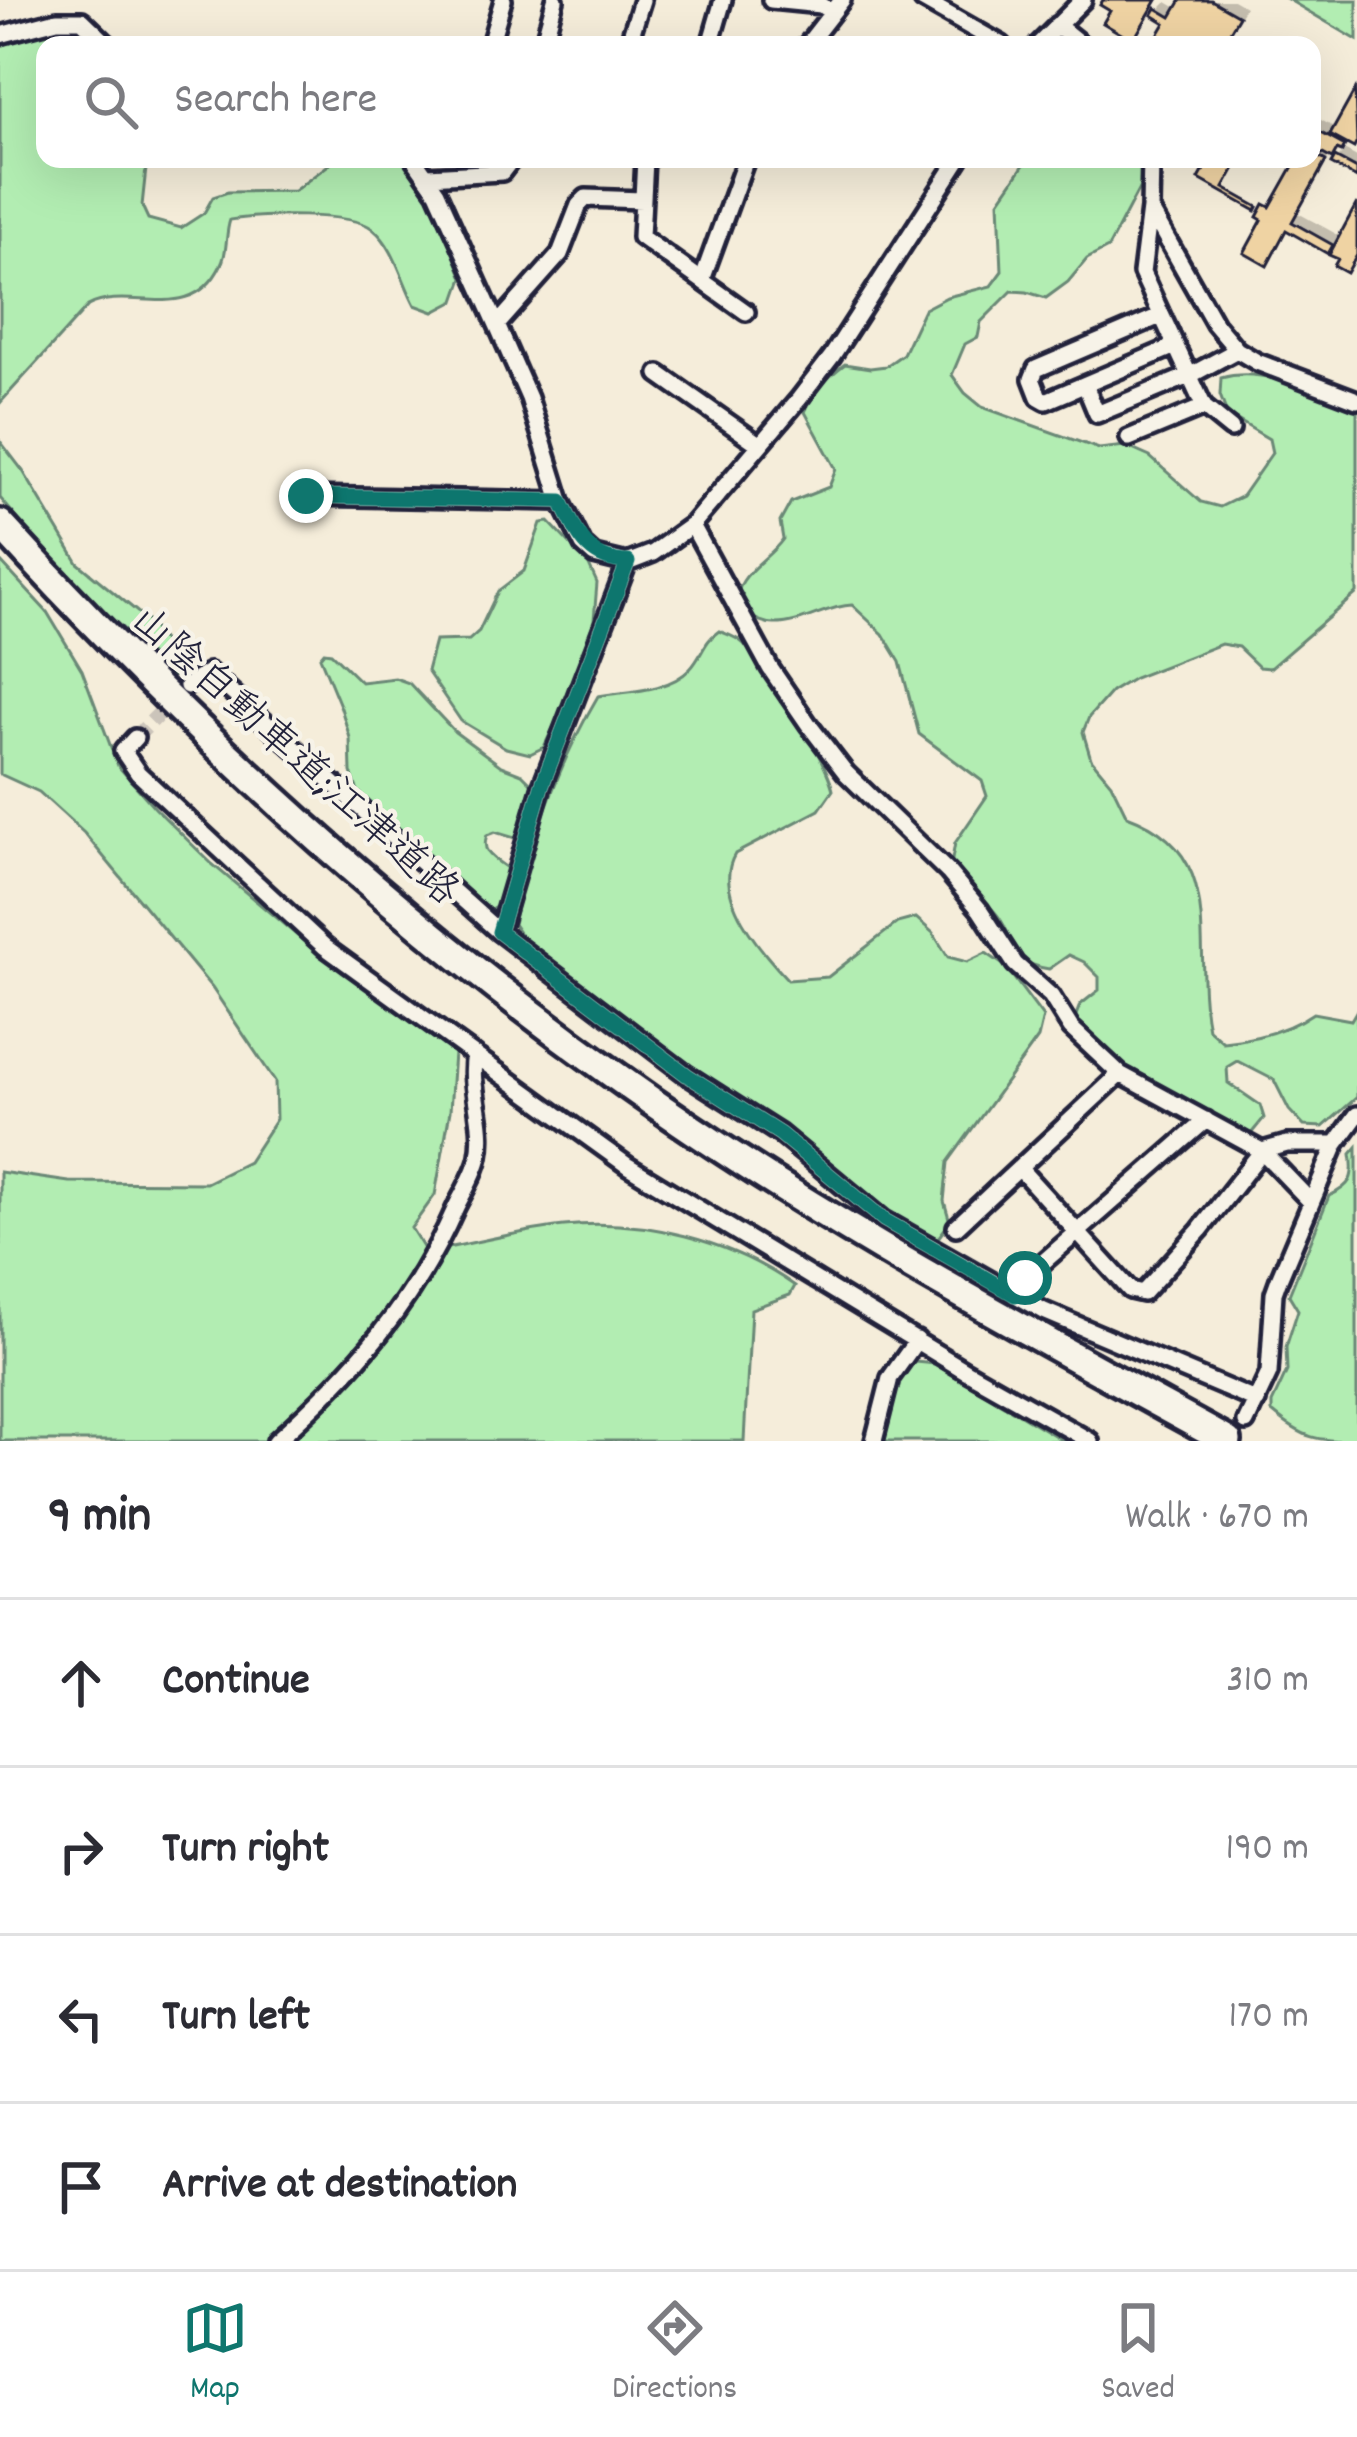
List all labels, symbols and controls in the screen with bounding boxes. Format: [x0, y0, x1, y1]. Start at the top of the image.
search box [36, 36, 1321, 168]
icon: search [78, 69, 144, 135]
text: Search here [174, 70, 377, 134]
route end [279, 469, 333, 523]
street label: 山陰自動車道;江津道路 [114, 593, 471, 923]
route start [998, 1251, 1052, 1305]
text: 9 min [48, 1483, 151, 1555]
text: Walk · 670 m [1125, 1492, 1309, 1547]
icon: ahead [48, 1650, 114, 1716]
text: Continue [162, 1651, 310, 1715]
text: 310 m [1226, 1655, 1309, 1710]
icon: right [48, 1818, 114, 1884]
text: Turn right [162, 1819, 329, 1883]
text: 190 m [1226, 1823, 1309, 1878]
icon: left [48, 1986, 114, 2052]
text: Turn left [162, 1987, 310, 2051]
text: 170 m [1229, 1991, 1309, 2046]
icon: arrive [48, 2154, 114, 2220]
text: Arrive at destination [162, 2155, 517, 2219]
tab: Map [182, 2295, 248, 2414]
tab: Directions [612, 2295, 737, 2414]
tab: Saved [1101, 2295, 1175, 2414]

